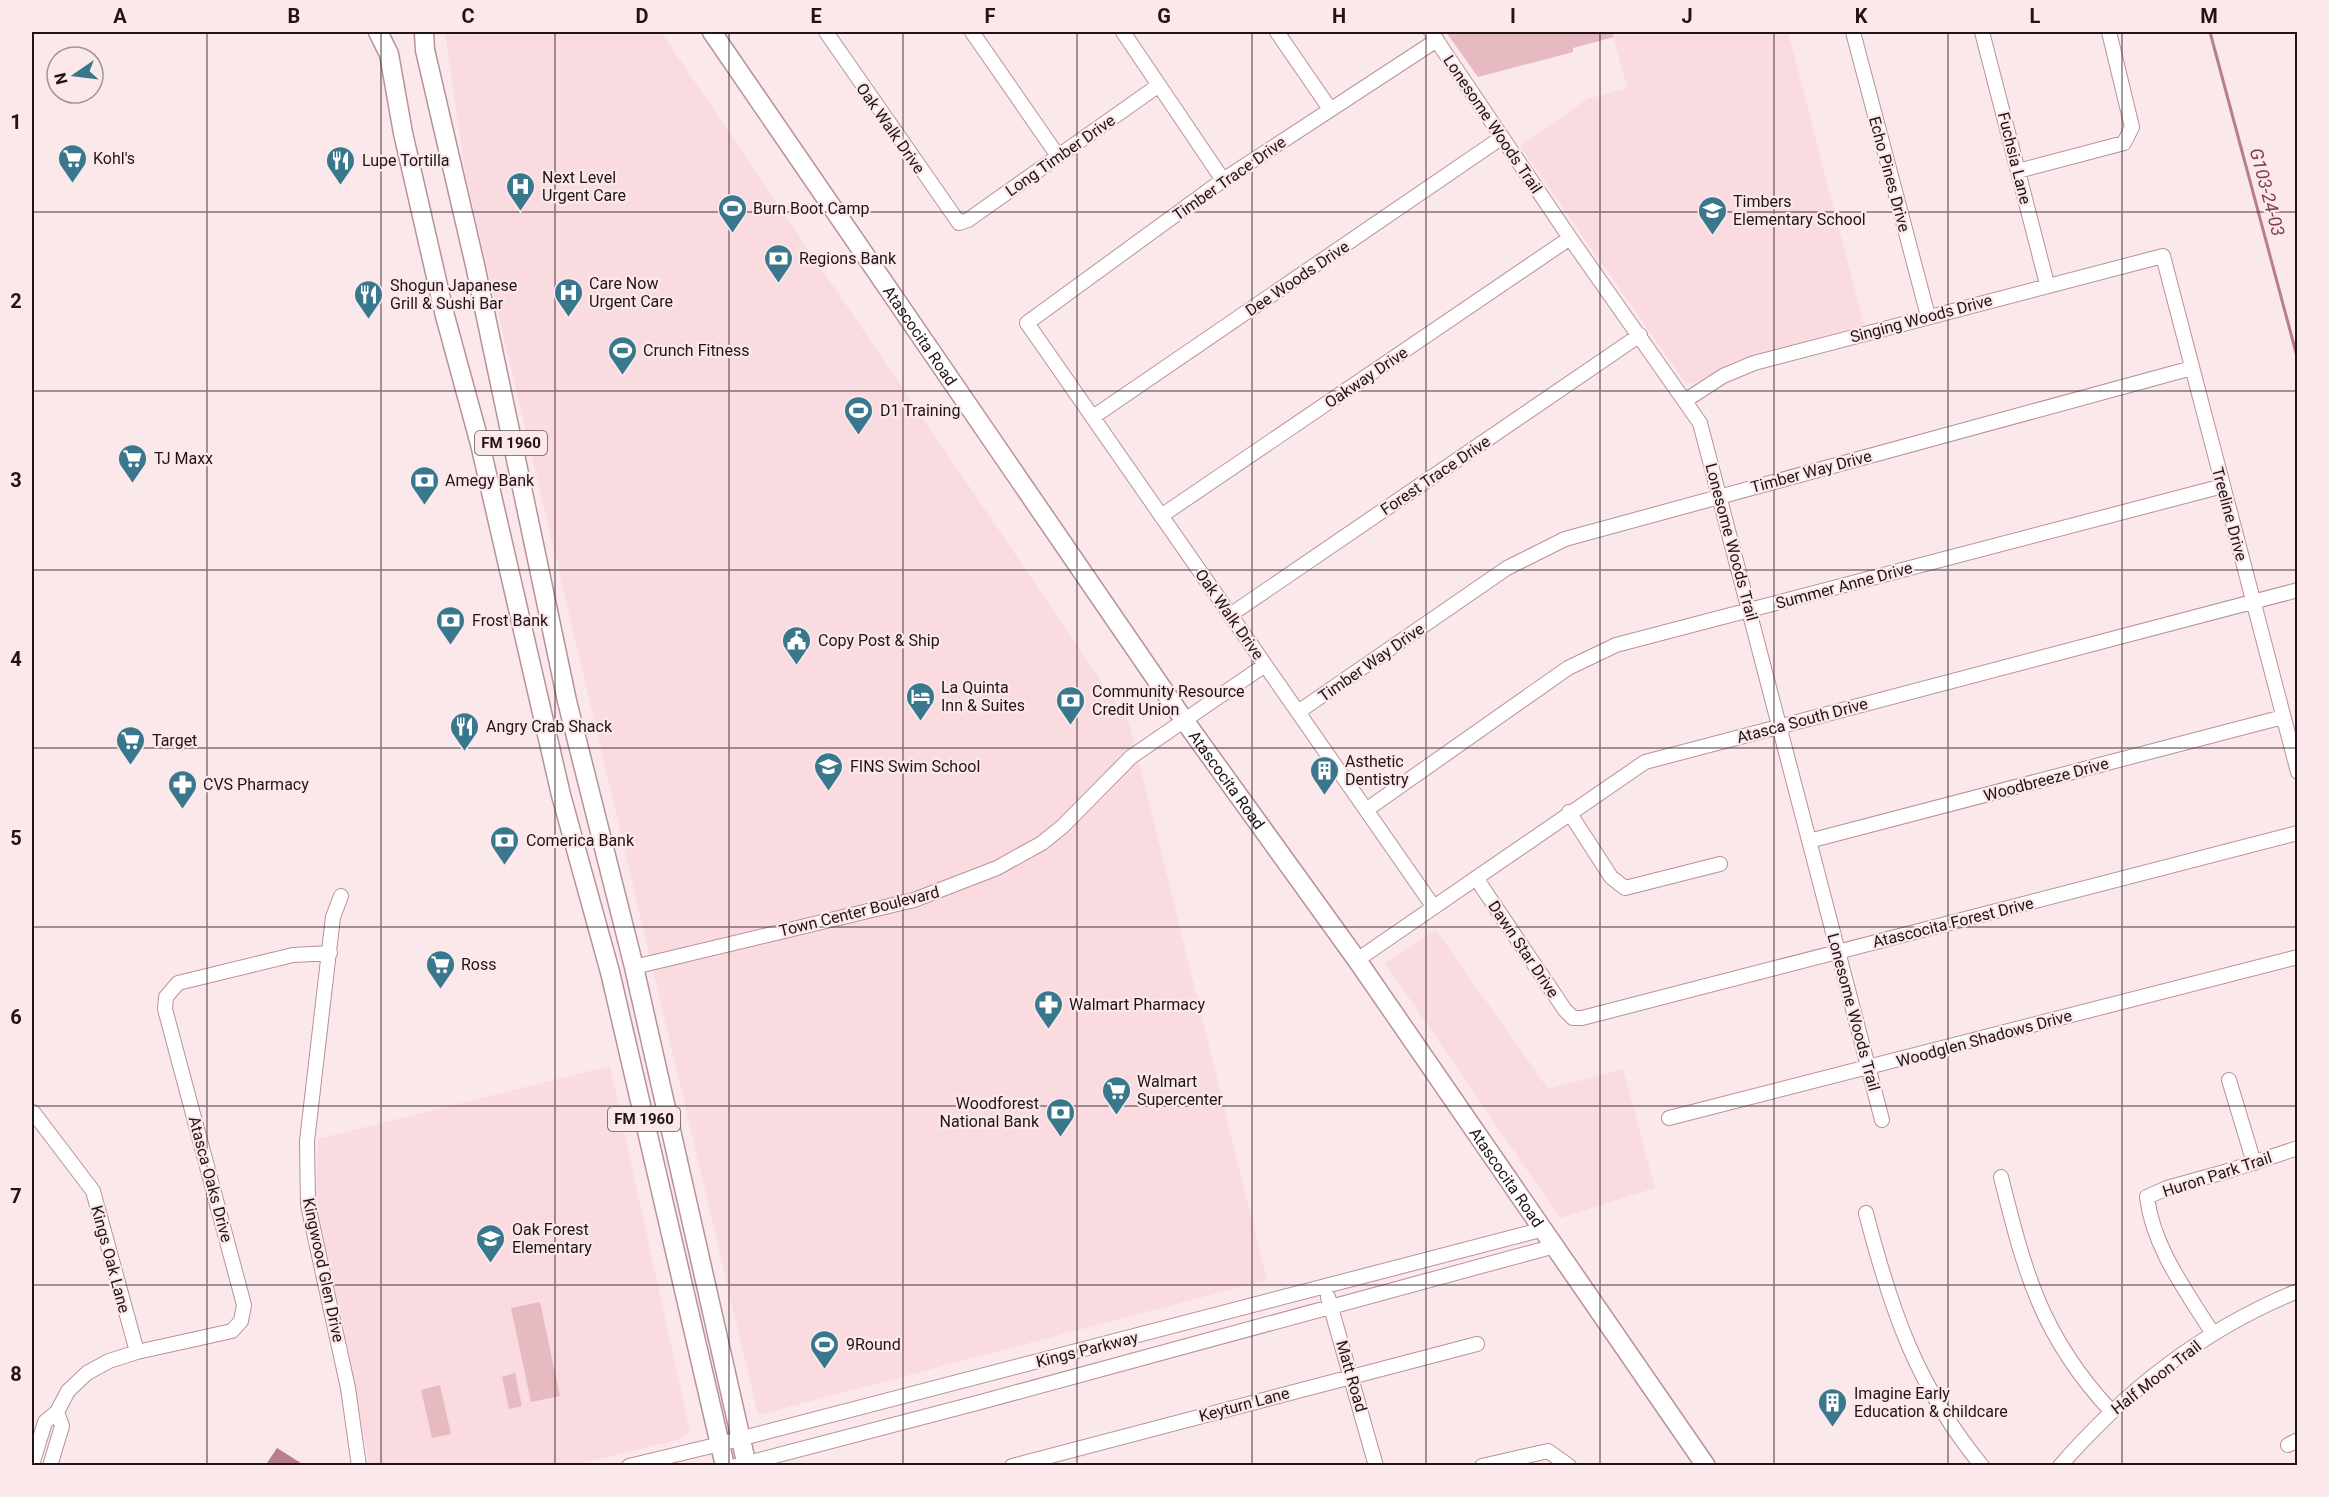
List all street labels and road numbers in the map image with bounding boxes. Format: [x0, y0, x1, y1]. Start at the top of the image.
street label: Lonesome Woods Trail [1439, 52, 1546, 197]
street label: Oak Walk Drive [852, 79, 929, 177]
street label: Long Timber Drive [1002, 110, 1119, 200]
street label: Fuchsia Lane [1994, 110, 2035, 206]
street label: Echo Pines Drive [1865, 114, 1914, 234]
street label: Timber Trace Drive [1169, 132, 1289, 224]
street label: Dee Woods Drive [1242, 237, 1353, 320]
street label: Atascocita Road [879, 282, 961, 389]
street label: Singing Woods Drive [1848, 290, 1994, 347]
street label: Oakway Drive [1321, 343, 1411, 412]
road number: FM 1960 [475, 431, 547, 455]
street label: Forest Trace Drive [1377, 432, 1494, 519]
street label: Timber Way Drive [1749, 446, 1874, 497]
street label: Lonesome Woods Trail [1701, 461, 1762, 623]
street label: Treeline Drive [2208, 465, 2251, 563]
street label: Summer Anne Drive [1774, 558, 1915, 613]
street label: Oak Walk Drive [1191, 565, 1268, 663]
street label: Timber Way Drive [1315, 619, 1428, 706]
street label: Atasca South Drive [1734, 694, 1870, 747]
street label: Atascocita Road [1185, 727, 1269, 833]
street label: Woodbreeze Drive [1982, 754, 2111, 805]
street label: Town Center Boulevard [777, 882, 941, 941]
street label: Atascocita Forest Drive [1871, 893, 2036, 952]
street label: Dawn Star Drive [1484, 897, 1563, 1001]
street label: Lonesome Woods Trail [1823, 931, 1884, 1093]
street label: Woodglen Shadows Drive [1894, 1006, 2074, 1071]
road number: FM 1960 [608, 1107, 680, 1131]
street label: Atasca Oaks Drive [185, 1114, 236, 1244]
street label: Atascocita Road [1465, 1124, 1547, 1231]
street label: Huron Park Trail [2160, 1148, 2274, 1201]
street label: Kingwood Glen Drive [299, 1196, 348, 1344]
street label: Kings Oak Lane [87, 1203, 134, 1315]
street label: Kings Parkway [1034, 1328, 1140, 1371]
street label: Half Moon Trail [2108, 1336, 2205, 1418]
street label: Matt Road [1332, 1338, 1371, 1414]
street label: Keyturn Lane [1197, 1383, 1291, 1426]

